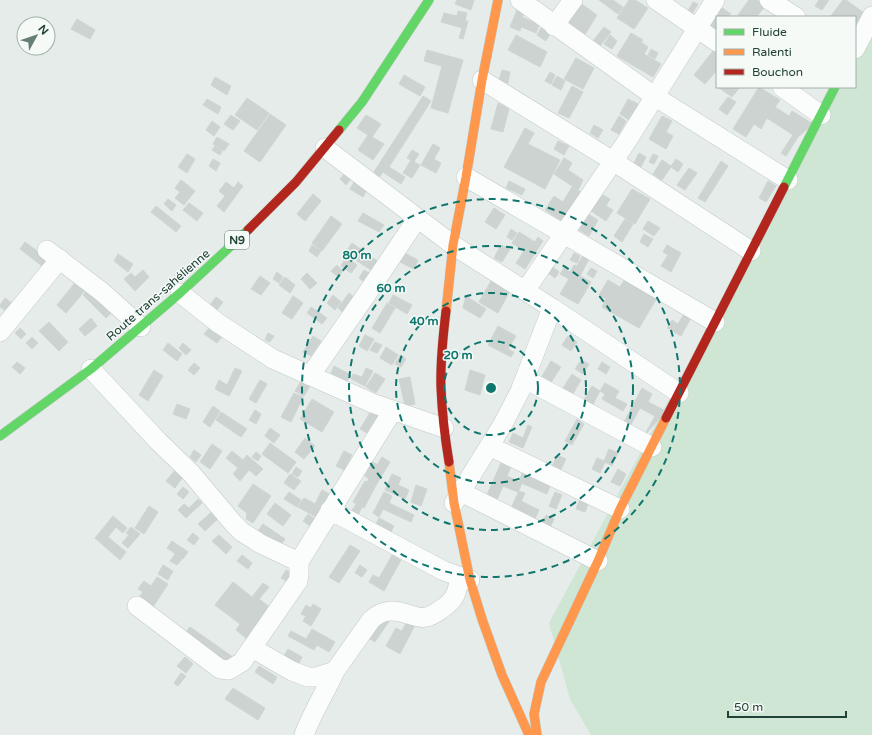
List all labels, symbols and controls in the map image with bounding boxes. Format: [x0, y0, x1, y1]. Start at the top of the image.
north arrow [16, 16, 56, 56]
legend [716, 16, 856, 88]
text: N [35, 22, 51, 37]
text: Fluide [752, 25, 787, 39]
text: Ralenti [752, 45, 792, 59]
text: Bouchon [752, 65, 803, 79]
road number: N9 [225, 231, 249, 249]
street label: Route trans-sahélienne [104, 246, 213, 344]
text: 80 m [342, 248, 372, 262]
text: 60 m [376, 281, 406, 295]
text: 40 m [409, 314, 439, 328]
text: 20 m [443, 348, 473, 362]
centre of rings [484, 381, 498, 395]
scale bar [728, 693, 846, 719]
text: 50 m [734, 700, 763, 714]

